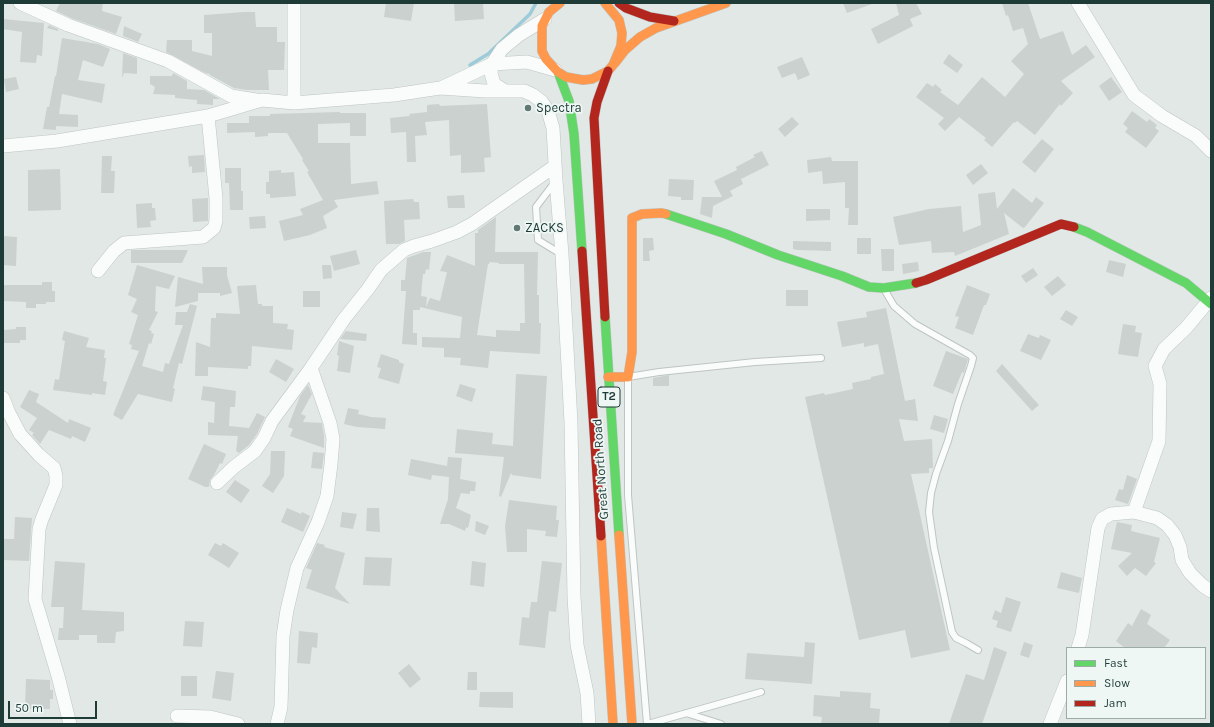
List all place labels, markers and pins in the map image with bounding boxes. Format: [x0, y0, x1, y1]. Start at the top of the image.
place label: Spectra [536, 100, 582, 116]
marker: Spectra [523, 103, 533, 113]
place label: ZACKS [525, 220, 564, 236]
marker: ZACKS [512, 223, 522, 233]

